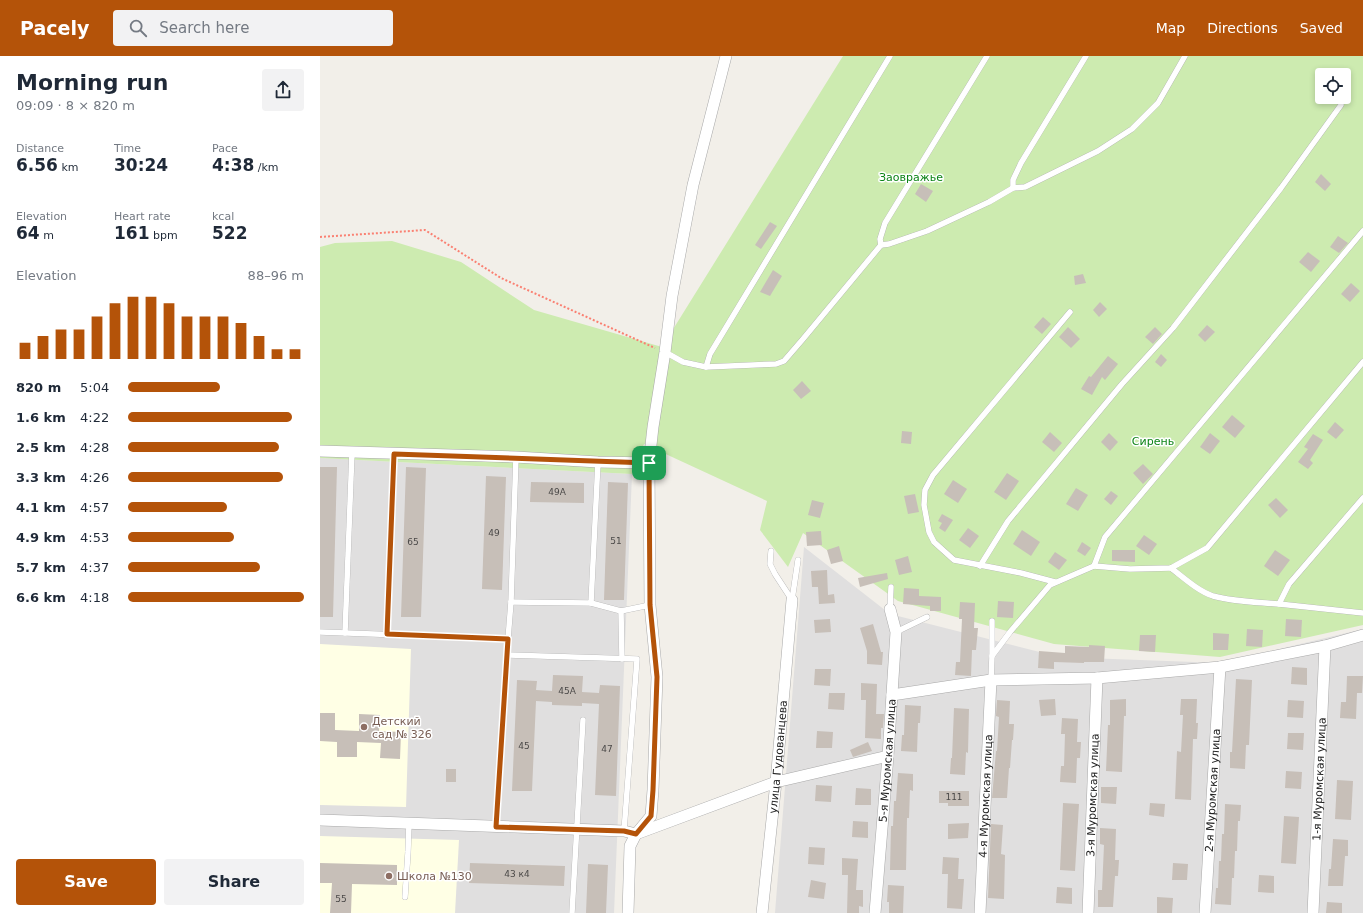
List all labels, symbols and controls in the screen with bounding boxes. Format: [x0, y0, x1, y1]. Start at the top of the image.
search box [113, 10, 393, 46]
text: Pacely [20, 17, 89, 39]
icon: search [127, 17, 149, 39]
text: Search here [159, 19, 249, 37]
text: Map [1156, 20, 1185, 36]
text: Directions [1207, 20, 1278, 36]
text: Saved [1300, 20, 1343, 36]
map controls [1315, 68, 1351, 104]
button: locate [1315, 68, 1351, 104]
button: share [262, 69, 304, 111]
text: Morning run [16, 70, 168, 95]
text: 09:09 · 8 × 820 m [16, 98, 135, 113]
text: Distance [16, 142, 64, 155]
text: Time [114, 142, 141, 155]
text: Pace [212, 142, 238, 155]
text: 6.56 [16, 155, 58, 175]
text: 30:24 [114, 155, 168, 175]
text: 4:38 [212, 155, 254, 175]
text: km [58, 161, 79, 174]
text: /km [254, 161, 279, 174]
park label: Заовражье [879, 171, 943, 184]
text: Elevation [16, 210, 67, 223]
text: Heart rate [114, 210, 170, 223]
text: kcal [212, 210, 234, 223]
text: 64 [16, 223, 40, 243]
text: 161 [114, 223, 150, 243]
text: 522 [212, 223, 248, 243]
text: m [40, 229, 54, 242]
text: bpm [150, 229, 178, 242]
text: Elevation [16, 268, 76, 283]
text: 88–96 m [248, 268, 304, 283]
text: 820 m [16, 380, 61, 395]
text: 5:04 [80, 380, 109, 395]
text: 1.6 km [16, 410, 66, 425]
text: 4:22 [80, 410, 109, 425]
park label: Сирень [1132, 435, 1174, 448]
text: 2.5 km [16, 440, 66, 455]
text: 4:28 [80, 440, 109, 455]
pin [632, 446, 666, 480]
icon: arrive [638, 452, 660, 474]
text: 3.3 km [16, 470, 66, 485]
text: 4:26 [80, 470, 109, 485]
house number: 49А [548, 487, 567, 497]
text: 4.1 km [16, 500, 66, 515]
text: 4:57 [80, 500, 109, 515]
house number: 49 [488, 528, 500, 538]
text: 4.9 km [16, 530, 66, 545]
text: 4:53 [80, 530, 109, 545]
house number: 51 [610, 536, 622, 546]
house number: 65 [407, 537, 419, 547]
text: 5.7 km [16, 560, 66, 575]
text: 4:37 [80, 560, 109, 575]
text: 6.6 km [16, 590, 66, 605]
text: 4:18 [80, 590, 109, 605]
house number: 45А [558, 686, 577, 696]
street label: 5-я Муромская улица [876, 698, 898, 823]
street label: улица Гудованцева [766, 700, 790, 814]
place label: Детский сад № 326 [372, 715, 432, 741]
street label: 1-я Муромская улица [1310, 717, 1328, 841]
marker: Детский сад № 326 [359, 722, 369, 732]
street label: 2-я Муромская улица [1202, 728, 1223, 852]
street label: 3-я Муромская улица [1084, 733, 1101, 857]
street label: 4-я Муромская улица [976, 734, 995, 858]
house number: 45 [518, 741, 530, 751]
house number: 47 [601, 744, 613, 754]
house number: 111 [945, 792, 963, 802]
button: Save [16, 859, 156, 905]
button: Share [164, 859, 304, 905]
house number: 43 к4 [504, 869, 530, 879]
place label: Школа №130 [397, 870, 472, 883]
marker: Школа №130 [384, 871, 394, 881]
house number: 55 [335, 894, 347, 904]

